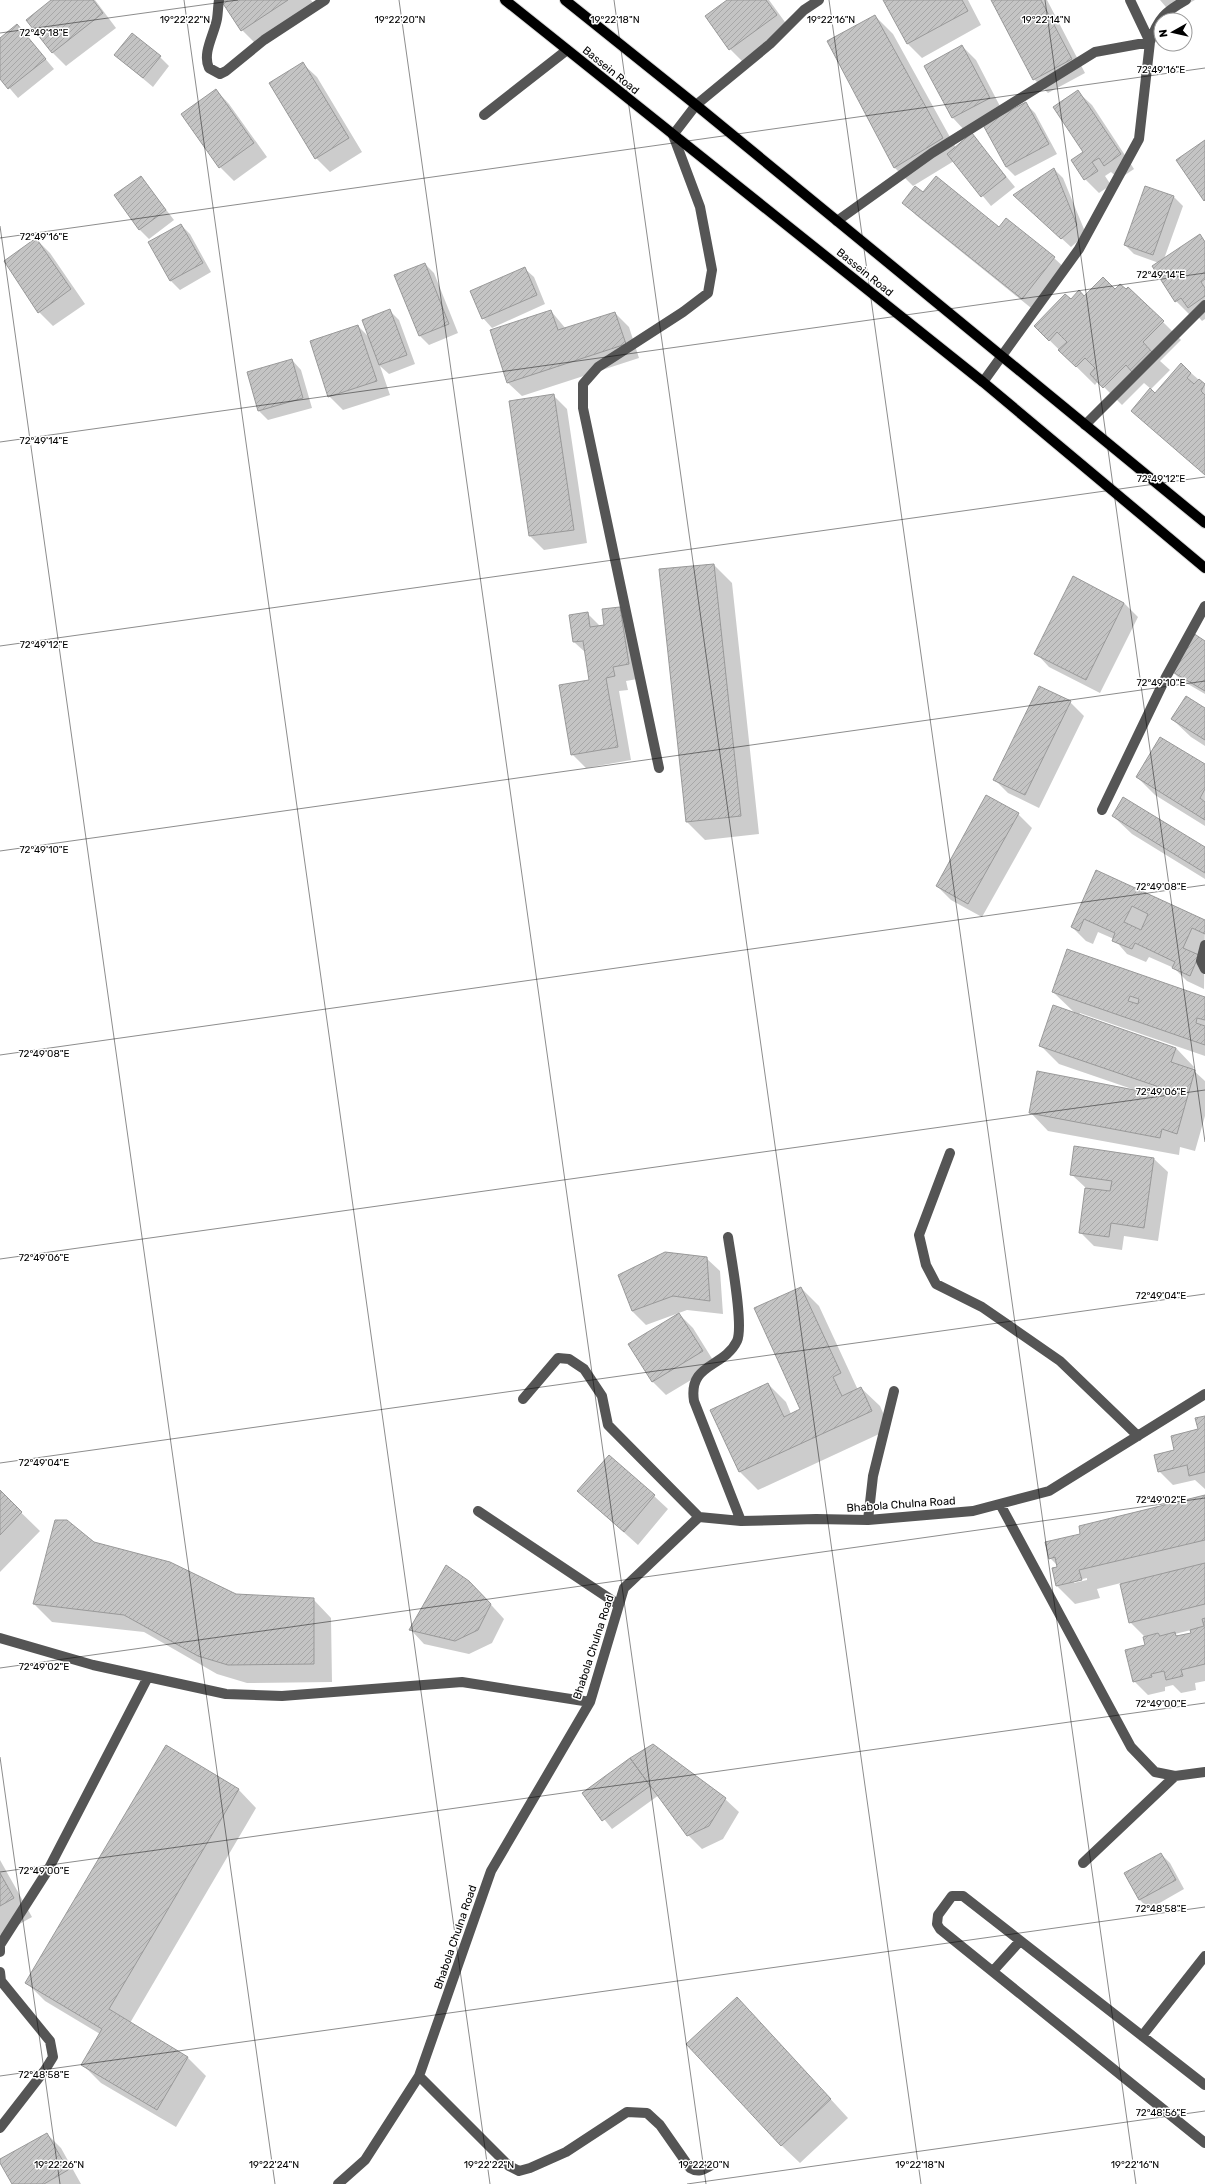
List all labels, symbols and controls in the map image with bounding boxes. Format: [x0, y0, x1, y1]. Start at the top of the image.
north arrow [1153, 12, 1193, 52]
text: 19°22'22"N [160, 14, 210, 26]
text: 19°22'20"N [375, 14, 426, 26]
text: 19°22'18"N [590, 14, 640, 26]
text: 19°22'16"N [807, 14, 855, 26]
text: 19°22'14"N [1022, 14, 1071, 26]
text: 72°49'18"E [19, 27, 69, 39]
text: N [1157, 28, 1171, 38]
street label: Bassein Road [580, 44, 642, 97]
text: 72°49'16"E [1137, 64, 1185, 76]
text: 72°49'16"E [20, 231, 68, 243]
street label: Bassein Road [834, 246, 896, 299]
text: 72°49'14"E [1137, 269, 1185, 281]
text: 72°49'14"E [20, 435, 68, 447]
text: 72°49'12"E [1137, 473, 1185, 485]
text: 72°49'12"E [20, 639, 68, 651]
text: 72°49'10"E [1136, 677, 1186, 689]
text: 72°49'10"E [19, 844, 69, 856]
text: 72°49'08"E [1135, 881, 1187, 893]
text: 72°49'08"E [18, 1048, 70, 1060]
text: 72°49'06"E [1136, 1086, 1186, 1098]
text: 72°49'06"E [19, 1252, 69, 1264]
text: 72°49'04"E [1136, 1290, 1186, 1302]
text: 72°49'04"E [19, 1457, 69, 1469]
street label: Bhabola Chulna Road [846, 1494, 956, 1515]
text: 72°49'02"E [1136, 1494, 1186, 1506]
street label: Bhabola Chulna Road [570, 1593, 617, 1701]
text: 72°49'02"E [19, 1661, 69, 1673]
text: 72°49'00"E [1135, 1698, 1187, 1710]
text: 72°49'00"E [18, 1865, 70, 1877]
street label: Bhabola Chulna Road [432, 1883, 479, 1991]
text: 72°48'58"E [1135, 1903, 1187, 1915]
text: 72°48'58"E [18, 2069, 70, 2081]
text: 72°48'56"E [1136, 2107, 1186, 2119]
text: 19°22'26"N [34, 2159, 84, 2171]
text: 19°22'24"N [249, 2159, 299, 2171]
text: 19°22'22"N [464, 2159, 514, 2171]
text: 19°22'20"N [679, 2159, 730, 2171]
text: 19°22'18"N [895, 2159, 945, 2171]
text: 19°22'16"N [1111, 2159, 1159, 2171]

